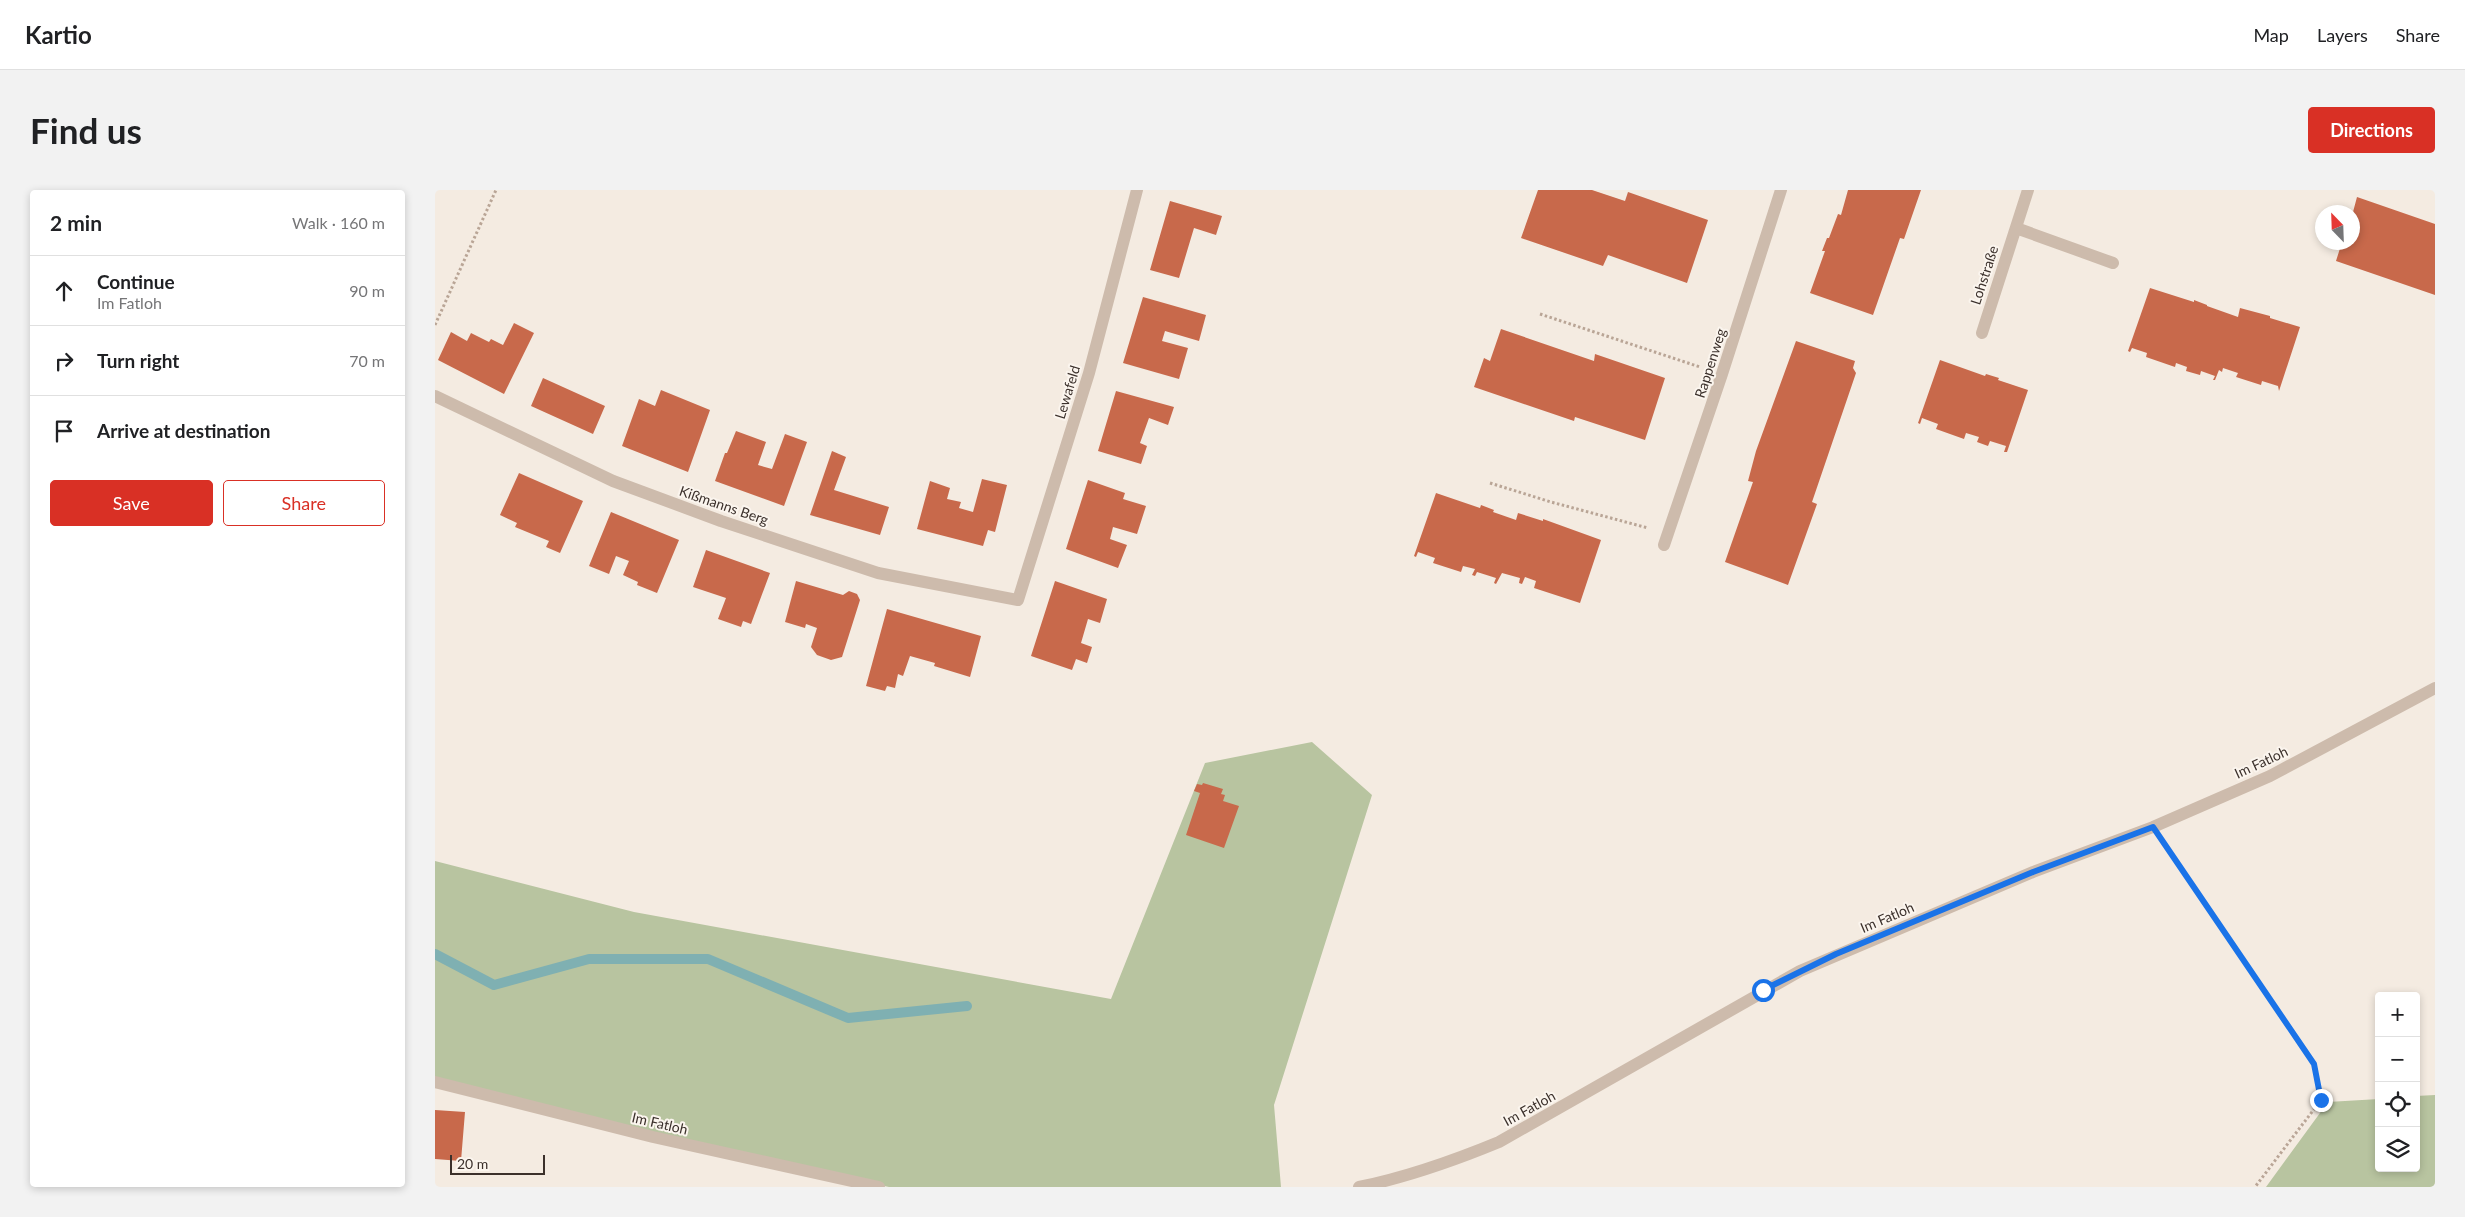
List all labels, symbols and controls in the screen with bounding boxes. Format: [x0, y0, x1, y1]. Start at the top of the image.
text: Kartio [25, 20, 92, 49]
text: Map [2253, 24, 2289, 46]
text: Layers [2317, 24, 2368, 46]
text: Share [2396, 24, 2440, 46]
button: Directions [2308, 107, 2435, 153]
text: Find us [30, 109, 142, 151]
north arrow [2315, 205, 2360, 250]
text: 2 min [50, 210, 102, 235]
text: Walk · 160 m [292, 213, 385, 232]
street label: Lohstraße [1966, 243, 2002, 307]
text: Continue [97, 270, 175, 293]
icon: ahead [50, 277, 78, 305]
text: 90 m [349, 281, 385, 300]
text: Im Fatloh [97, 293, 162, 312]
street label: Rappenweg [1691, 326, 1729, 400]
icon: right [50, 347, 78, 375]
text: Turn right [97, 349, 179, 372]
text: 70 m [349, 351, 385, 370]
street label: Lewafeld [1051, 363, 1083, 421]
icon: arrive [50, 417, 78, 445]
text: Arrive at destination [97, 419, 270, 442]
button: Save [50, 480, 213, 526]
button: Share [223, 480, 385, 526]
street label: Kißmanns Berg [677, 482, 771, 528]
street label: Im Fatloh [2232, 742, 2290, 782]
street label: Im Fatloh [1858, 898, 1916, 936]
route start [1752, 979, 1775, 1002]
map controls [2375, 992, 2420, 1172]
button: + [2375, 992, 2420, 1037]
button: − [2375, 1037, 2420, 1082]
button: locate [2375, 1082, 2420, 1127]
street label: Im Fatloh [1500, 1087, 1558, 1129]
route end [2310, 1089, 2333, 1112]
street label: Im Fatloh [630, 1108, 690, 1138]
button: layers [2375, 1127, 2420, 1172]
scale bar [450, 1152, 545, 1175]
text: 20 m [457, 1155, 488, 1172]

